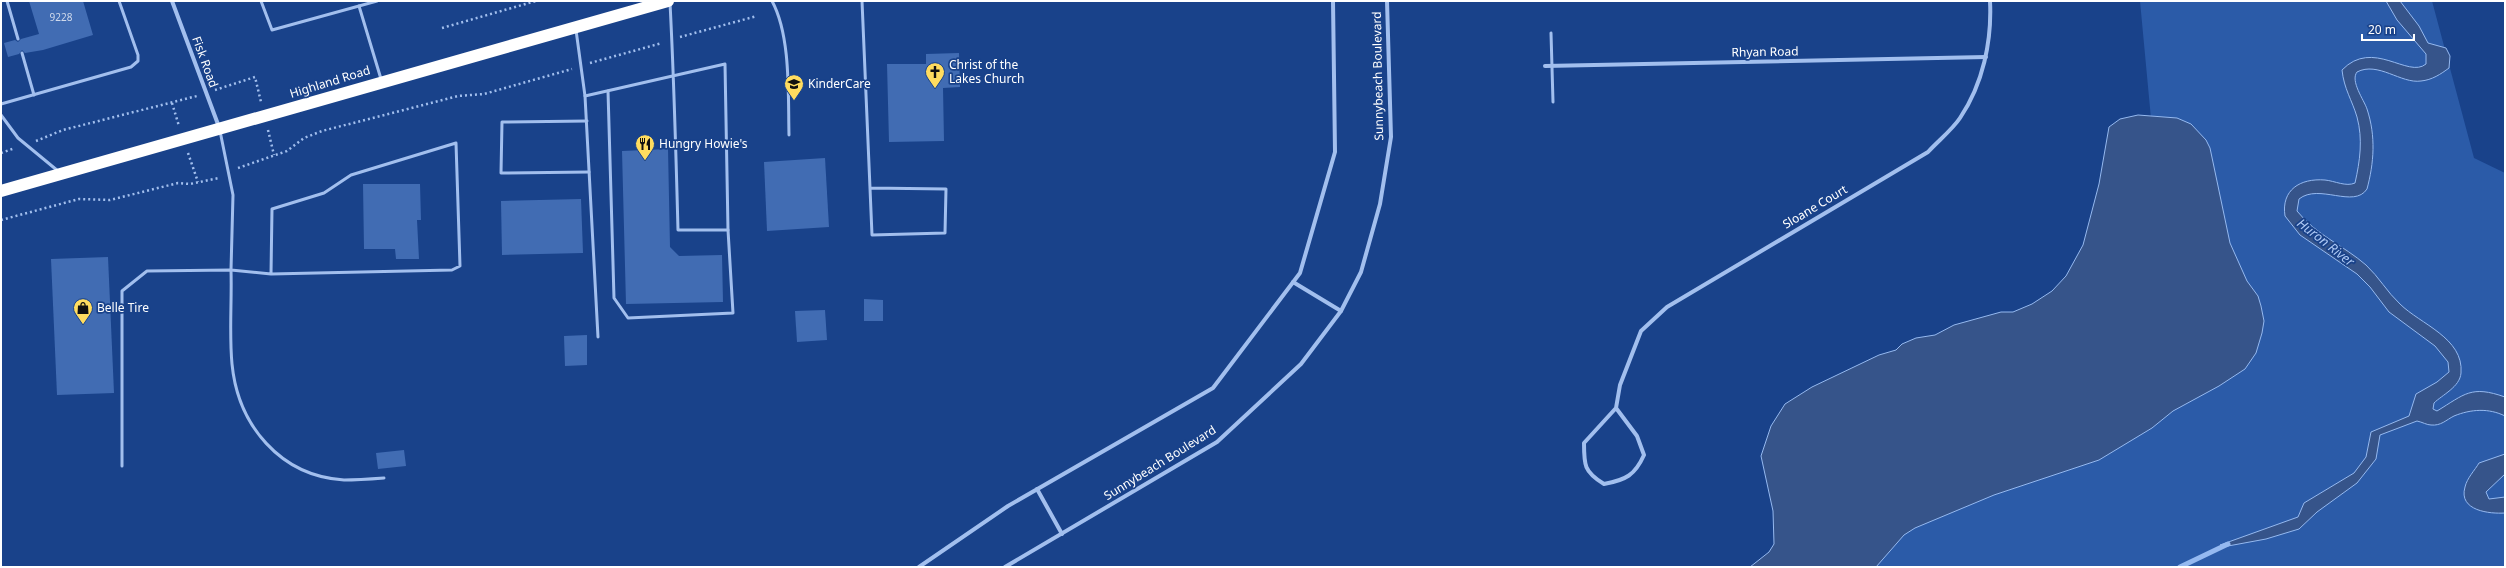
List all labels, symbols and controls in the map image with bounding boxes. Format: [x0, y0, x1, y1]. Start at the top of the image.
house number: 9228 [50, 10, 73, 24]
street label: Sunnybeach Boulevard [1368, 11, 1387, 141]
scale bar [2362, 16, 2414, 42]
text: 20 m [2368, 21, 2396, 38]
street label: Fisk Road [188, 34, 223, 90]
street label: Rhyan Road [1731, 42, 1799, 61]
place label: Christ of the Lakes Church [949, 56, 1024, 87]
street label: Highland Road [288, 61, 372, 102]
church icon: Christ of the Lakes Church [924, 61, 946, 89]
school or university icon: KinderCare [783, 73, 805, 101]
place label: KinderCare [808, 75, 871, 92]
restaurant icon: Hungry Howie's [634, 133, 656, 161]
place label: Hungry Howie's [659, 135, 748, 152]
street label: Sloane Court [1779, 180, 1851, 233]
water label: Huron River [2294, 214, 2359, 271]
shop icon: Belle Tire [72, 297, 94, 325]
place label: Belle Tire [97, 299, 149, 316]
street label: Sunnybeach Boulevard [1100, 421, 1219, 504]

